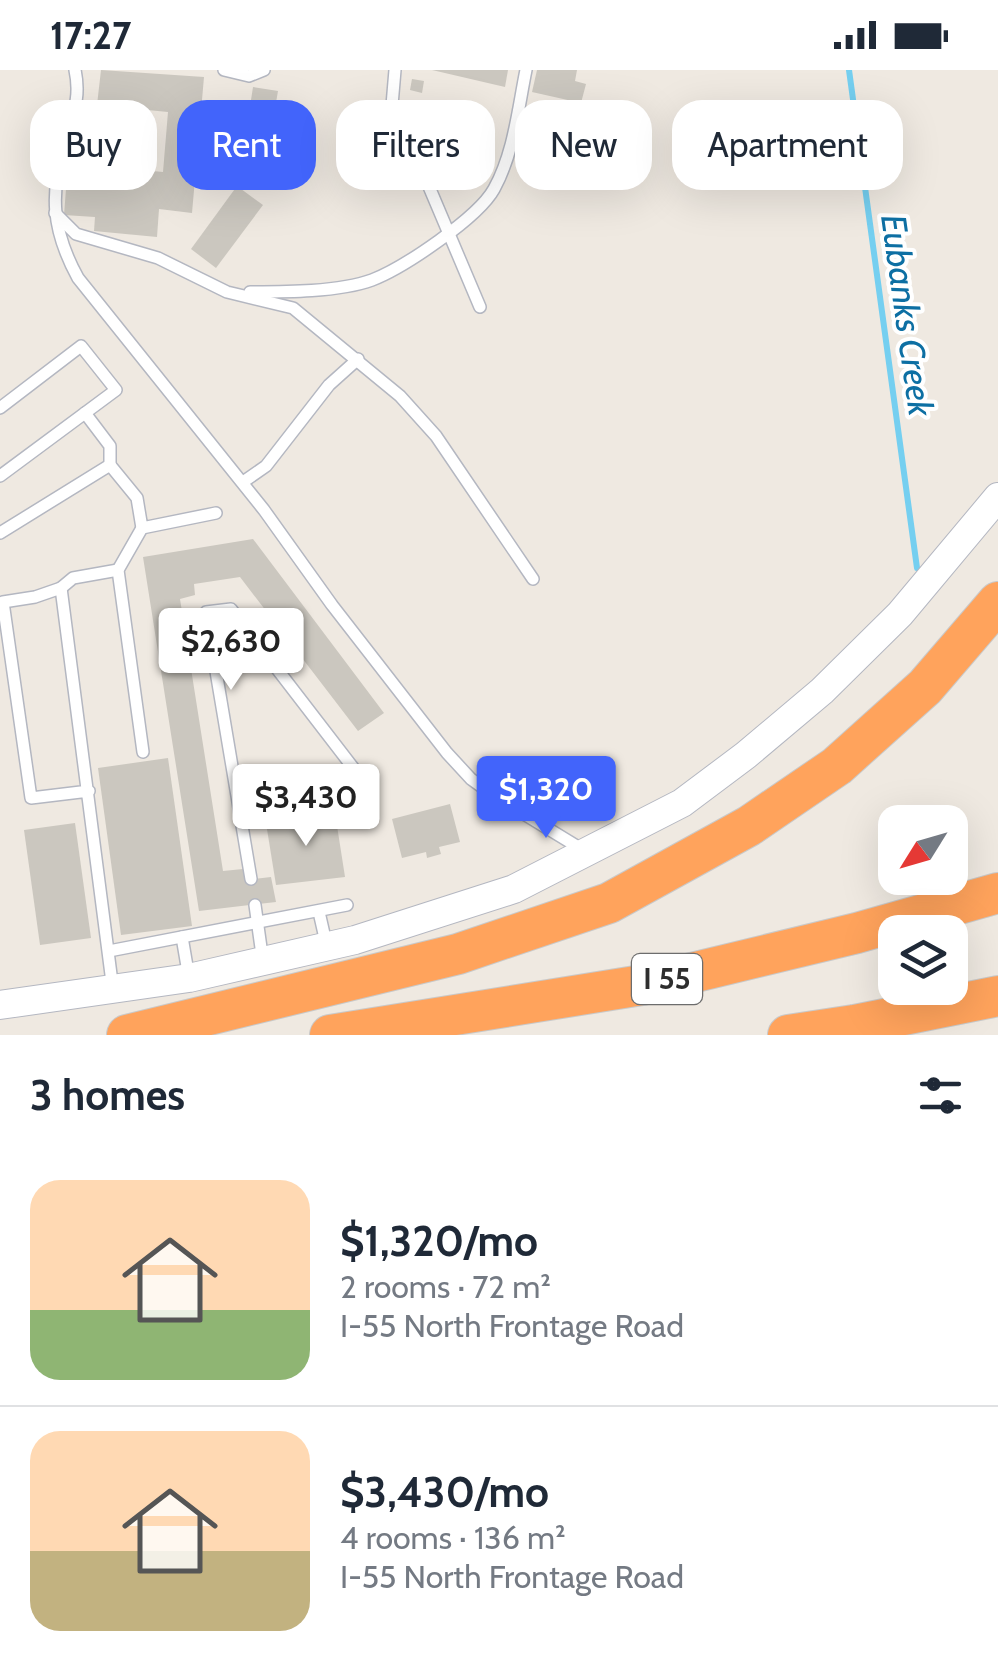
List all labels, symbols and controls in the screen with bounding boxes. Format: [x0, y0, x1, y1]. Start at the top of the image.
text: 17:27 [50, 12, 131, 59]
chip: Buy [30, 100, 157, 190]
chip: Rent [177, 100, 316, 190]
chip: Filters [336, 100, 495, 190]
chip: New [515, 100, 652, 190]
chip: Apartment [672, 100, 903, 190]
water label: Eubanks Creek [872, 211, 943, 419]
pin: $2,630 [150, 608, 312, 693]
text: $2,630 [181, 621, 281, 660]
pin: $1,320 [465, 756, 627, 841]
pin: $3,430 [225, 764, 387, 849]
text: $1,320 [499, 769, 593, 808]
text: $3,430 [255, 777, 357, 816]
north arrow [878, 805, 968, 895]
map controls [878, 805, 968, 1005]
button: layers [878, 915, 968, 1005]
road number: I 55 [632, 954, 702, 1004]
icon: filters [913, 1068, 968, 1123]
text: 3 homes [30, 1069, 185, 1121]
text: $1,320/mo [340, 1215, 538, 1267]
icon: home [110, 1220, 230, 1340]
text: 2 rooms · 72 m² [340, 1267, 551, 1306]
text: I-55 North Frontage Road [340, 1306, 684, 1345]
text: $3,430/mo [340, 1466, 549, 1518]
icon: home [110, 1471, 230, 1591]
text: 4 rooms · 136 m² [340, 1518, 566, 1557]
text: I-55 North Frontage Road [340, 1557, 684, 1596]

